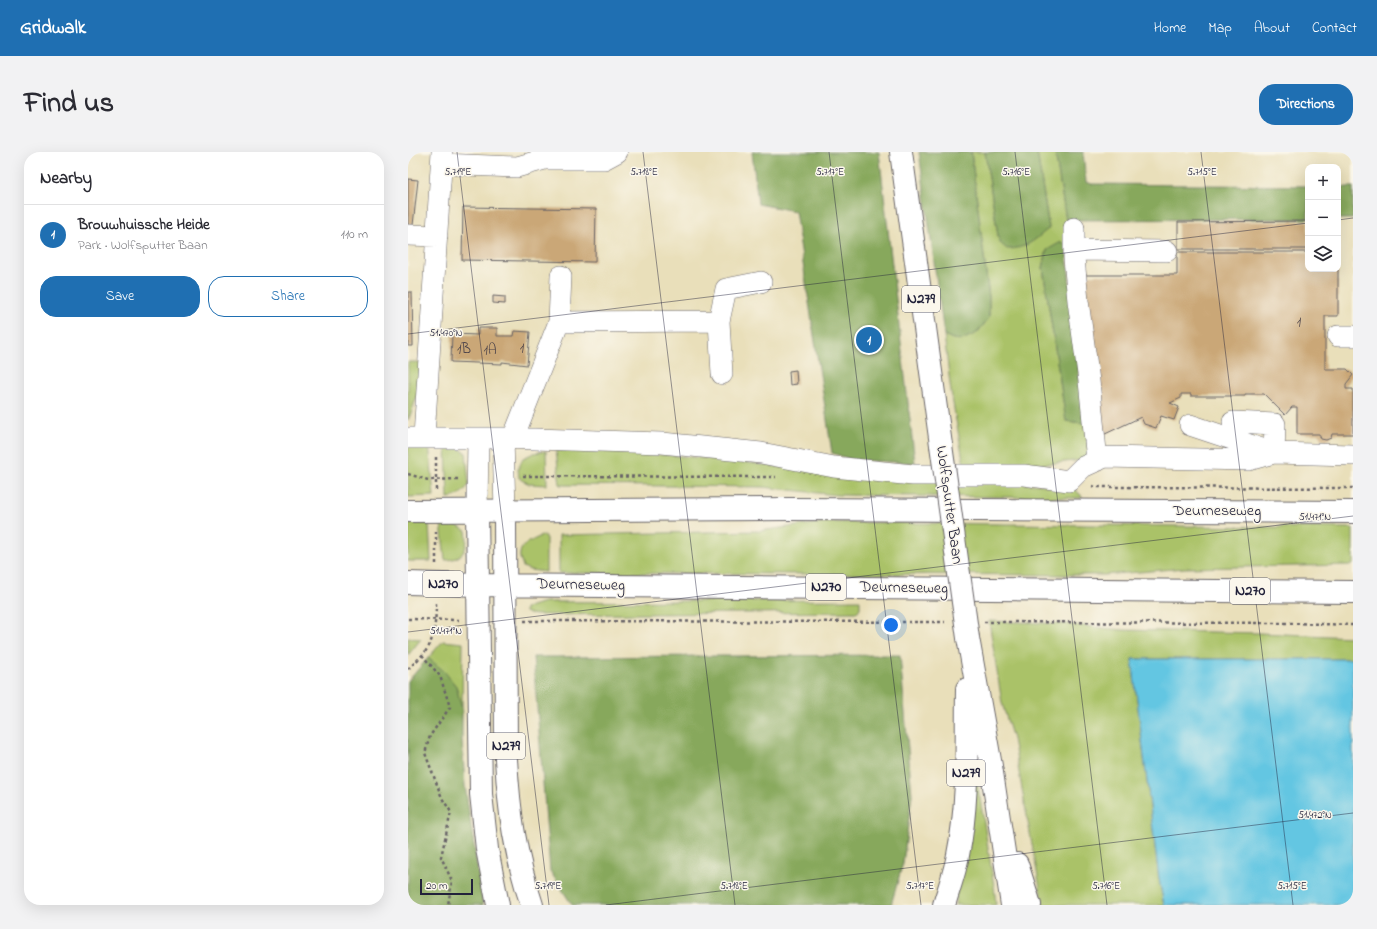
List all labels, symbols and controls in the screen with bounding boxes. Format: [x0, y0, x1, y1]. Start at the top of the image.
text: Gridwalk [20, 15, 86, 42]
text: Home [1154, 18, 1186, 39]
text: Map [1208, 18, 1232, 39]
text: About [1254, 18, 1290, 39]
text: Contact [1312, 18, 1357, 39]
text: Find us [24, 84, 114, 125]
button: Directions [1259, 84, 1353, 125]
map controls [1305, 164, 1341, 272]
button: + [1305, 164, 1341, 200]
text: 5.719°E [445, 165, 471, 180]
text: 5.718°E [630, 165, 658, 180]
text: 5.717°E [816, 165, 844, 180]
text: 5.716°E [1002, 165, 1030, 180]
text: 5.715°E [1187, 165, 1217, 180]
text: Nearby [40, 166, 92, 191]
button: − [1305, 200, 1341, 236]
text: Brouwhuissche Heide [78, 214, 210, 236]
text: 1 [51, 225, 55, 244]
text: 110 m [341, 225, 368, 244]
text: Park · Wolfsputter Baan [78, 236, 208, 255]
button: layers [1305, 236, 1341, 272]
button: Save [40, 276, 200, 317]
button: Share [208, 276, 368, 317]
road number: N279 [902, 286, 940, 312]
house number: 1 [1297, 312, 1302, 333]
pin: 1 [856, 325, 882, 355]
text: 51.470°N [430, 326, 463, 341]
house number: 1 [520, 338, 525, 359]
house number: 1B [457, 339, 471, 360]
house number: 1A [483, 340, 497, 361]
street label: Wolfsputter Baan [929, 444, 969, 566]
street label: Deurneseweg [1172, 499, 1261, 523]
text: 51.471°N [1299, 510, 1331, 525]
road number: N270 [423, 571, 463, 597]
street label: Deurneseweg [536, 572, 625, 598]
road number: N270 [806, 574, 846, 600]
street label: Deurneseweg [859, 575, 948, 601]
road number: N270 [1230, 578, 1270, 604]
your location [881, 615, 901, 635]
text: 51.471°N [430, 624, 462, 639]
road number: N279 [487, 733, 525, 759]
road number: N279 [947, 760, 985, 786]
text: 51.472°N [1298, 808, 1332, 823]
scale bar [420, 877, 473, 896]
text: 20 m [426, 878, 448, 894]
text: 5.719°E [535, 879, 561, 894]
text: 5.718°E [720, 879, 748, 894]
text: 5.717°E [906, 879, 934, 894]
text: 5.716°E [1092, 879, 1120, 894]
text: 5.715°E [1277, 879, 1307, 894]

